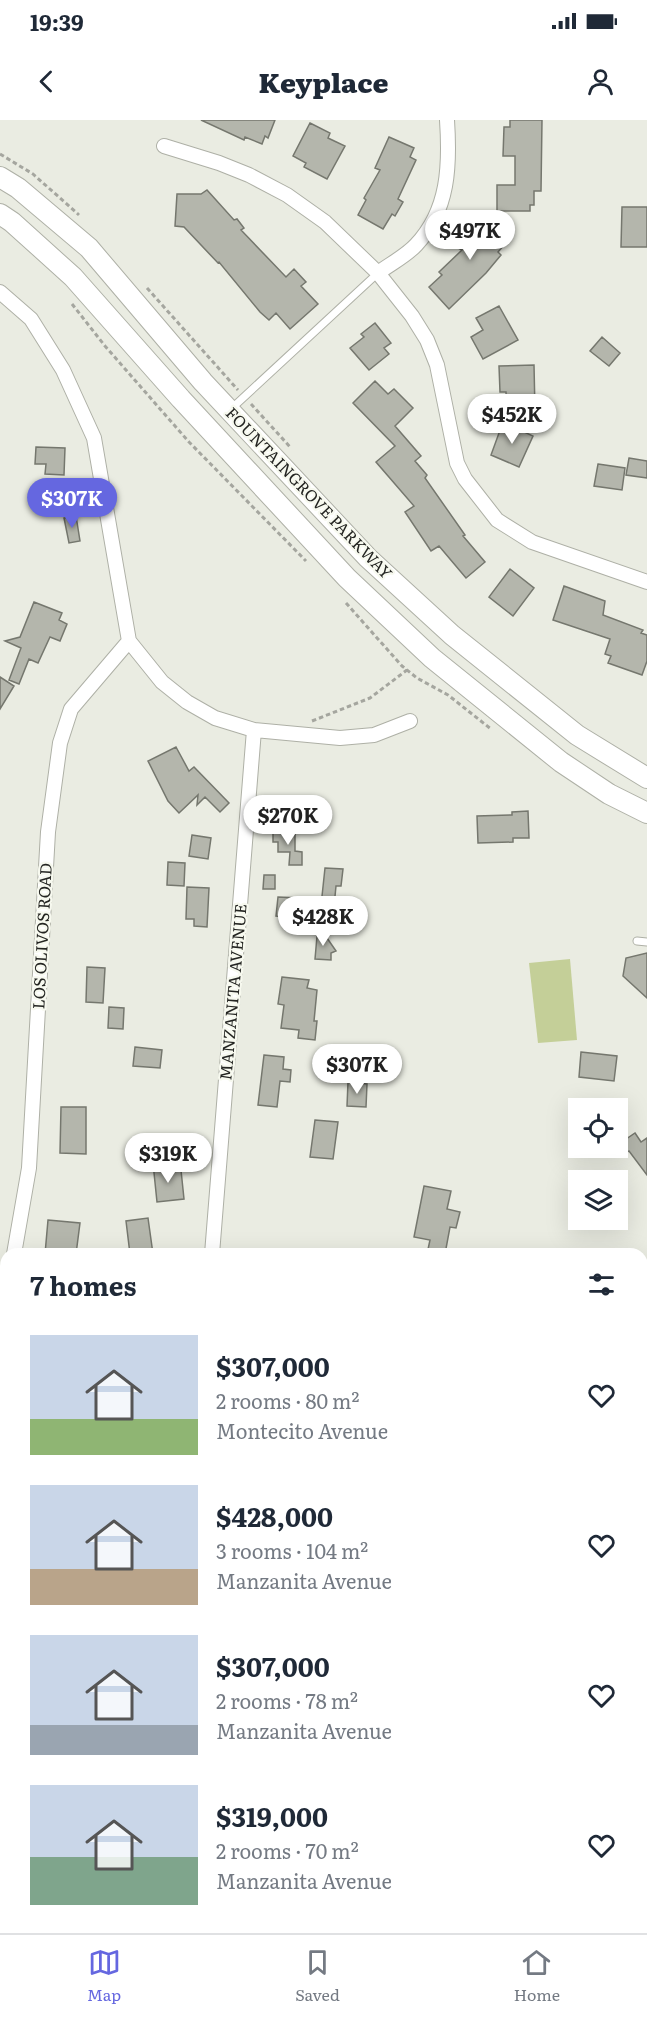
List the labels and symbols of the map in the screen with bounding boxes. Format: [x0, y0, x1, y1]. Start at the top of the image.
pin: $497K [428, 210, 512, 261]
pin: $452K [470, 394, 554, 445]
street label: FOUNTAINGROVE PARKWAY [221, 401, 399, 584]
pin: $307K [30, 478, 114, 529]
pin: $270K [246, 795, 330, 846]
street label: LOS OLIVOS ROAD [25, 862, 57, 1010]
pin: $428K [281, 896, 365, 947]
street label: MANZANITA AVENUE [212, 903, 252, 1081]
pin: $307K [315, 1044, 399, 1095]
pin: $319K [126, 1133, 210, 1184]

